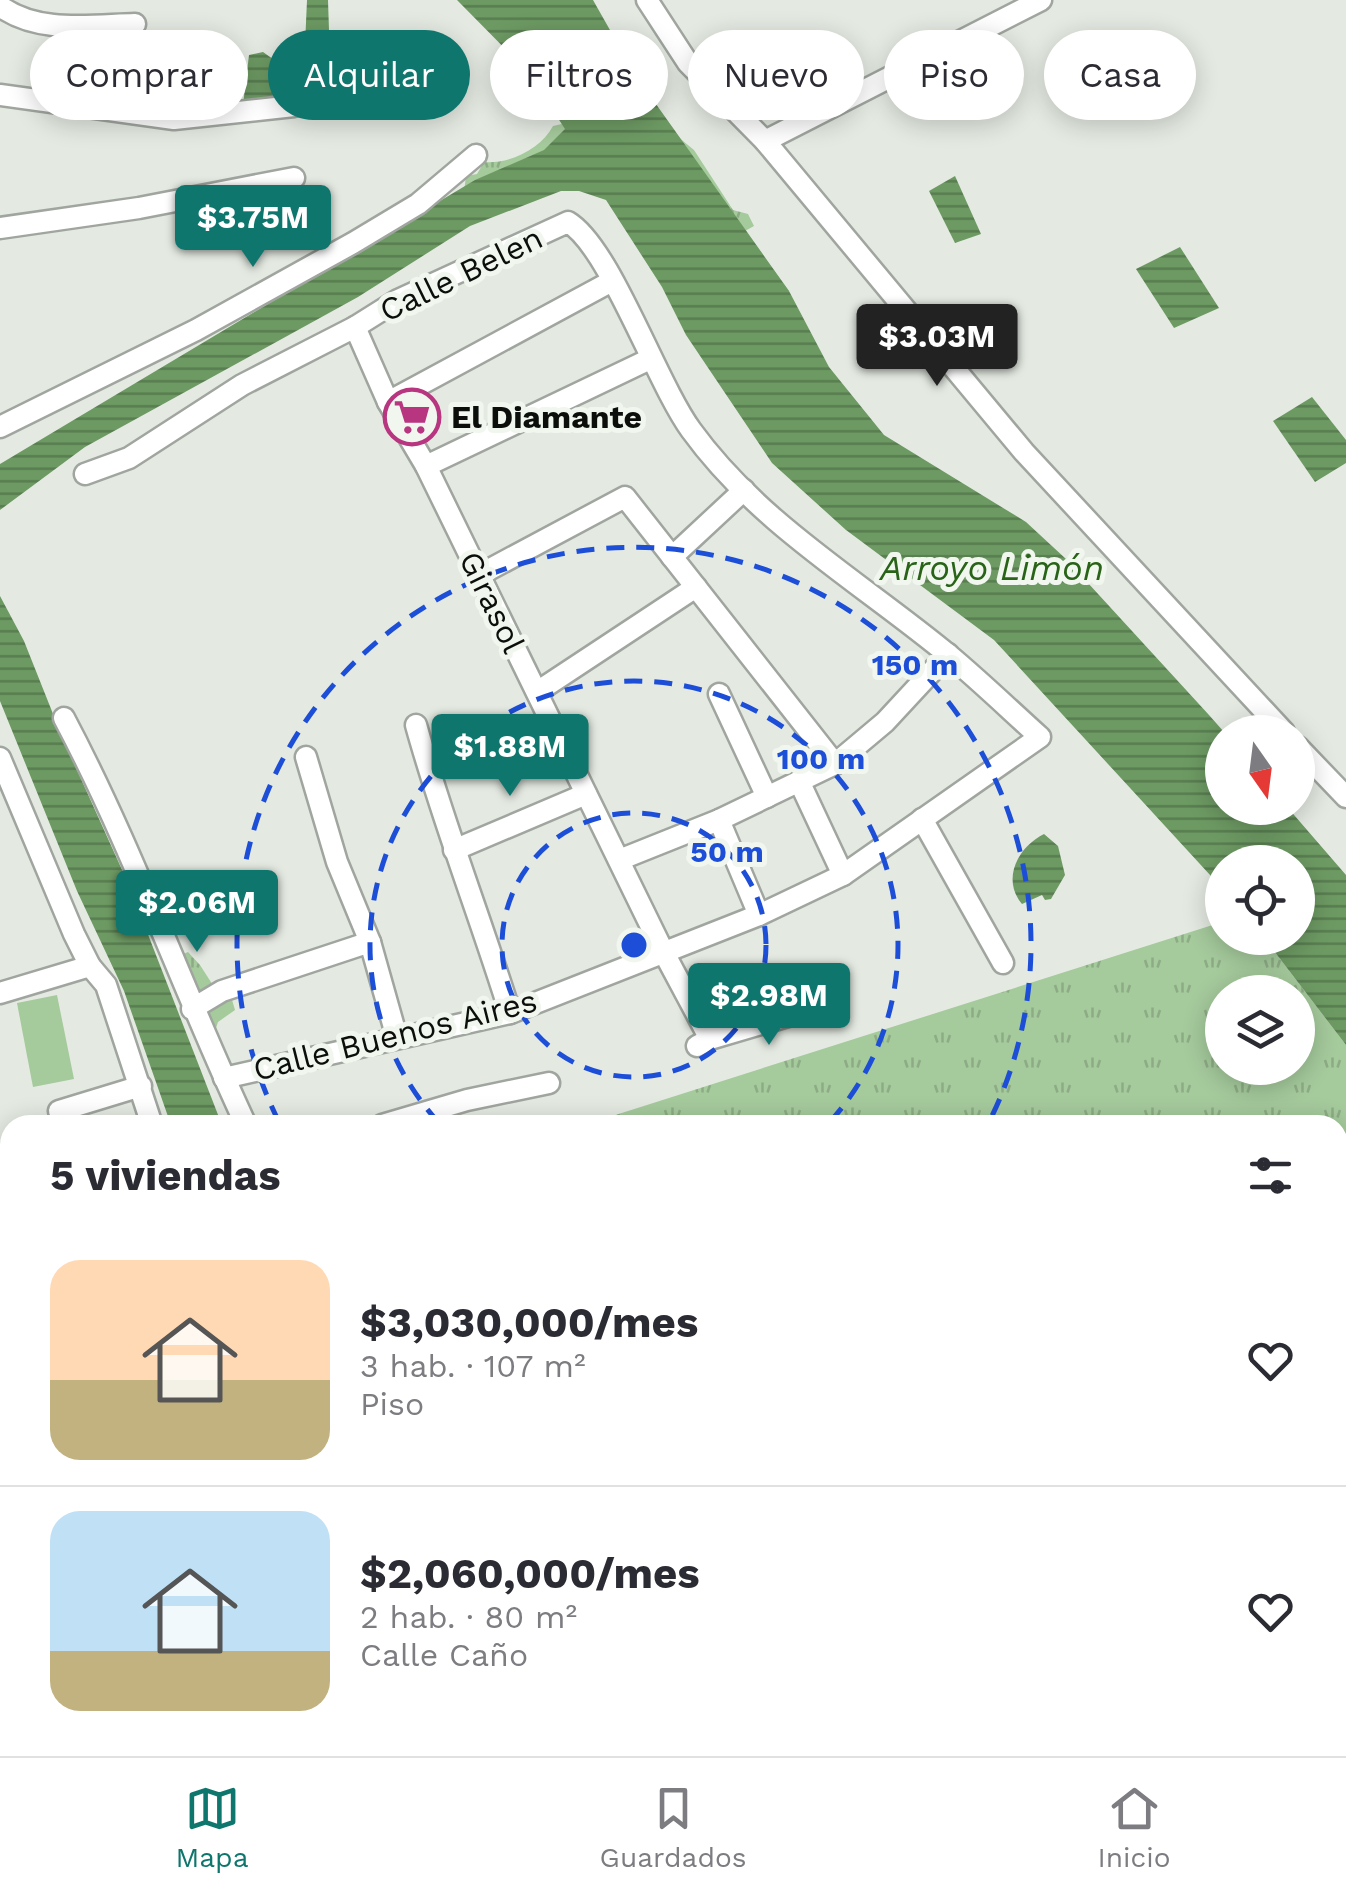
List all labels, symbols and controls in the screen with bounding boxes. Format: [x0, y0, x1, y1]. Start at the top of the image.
chip: Comprar [30, 30, 248, 120]
chip: Alquilar [268, 30, 470, 120]
chip: Filtros [490, 30, 668, 120]
chip: Nuevo [688, 30, 864, 120]
chip: Piso [884, 30, 1024, 120]
chip: Casa [1044, 30, 1196, 120]
pin: $3.75M [172, 185, 334, 270]
text: $3.75M [197, 198, 309, 236]
street label: Calle Belen [373, 218, 549, 330]
pin: $3.03M [856, 304, 1018, 389]
text: $3.03M [879, 317, 995, 355]
supermarket icon: El Diamante [382, 387, 442, 447]
place label: El Diamante [451, 398, 642, 436]
street label: Girasol [451, 545, 533, 659]
water label: Arroyo Limón [878, 547, 1104, 589]
text: 150 m [872, 647, 958, 682]
pin: $1.88M [429, 714, 591, 799]
north arrow [1205, 715, 1315, 825]
map controls [1205, 715, 1315, 1085]
text: $1.88M [454, 727, 566, 765]
text: 100 m [777, 741, 865, 776]
text: 50 m [690, 834, 764, 869]
button: locate [1205, 845, 1315, 955]
pin: $2.06M [116, 870, 278, 955]
text: $2.06M [138, 883, 256, 921]
centre of rings [616, 927, 652, 963]
pin: $2.98M [688, 963, 850, 1048]
button: layers [1205, 975, 1315, 1085]
text: $2.98M [710, 976, 828, 1014]
street label: Calle Buenos Aires [249, 981, 541, 1089]
icon: filters [1243, 1148, 1298, 1203]
text: 5 viviendas [50, 1151, 281, 1200]
text: $3,030,000/mes [360, 1298, 698, 1347]
icon: home [130, 1300, 250, 1420]
icon: heart [1243, 1333, 1298, 1388]
text: 3 hab. · 107 m² [360, 1347, 586, 1385]
text: Piso [360, 1385, 424, 1423]
text: $2,060,000/mes [360, 1549, 700, 1598]
icon: home [130, 1551, 250, 1671]
icon: heart [1243, 1584, 1298, 1639]
text: 2 hab. · 80 m² [360, 1598, 577, 1636]
text: Calle Caño [360, 1636, 528, 1674]
tab: Mapa [176, 1781, 249, 1874]
tab: Guardados [600, 1781, 747, 1874]
tab: Inicio [1098, 1781, 1170, 1874]

